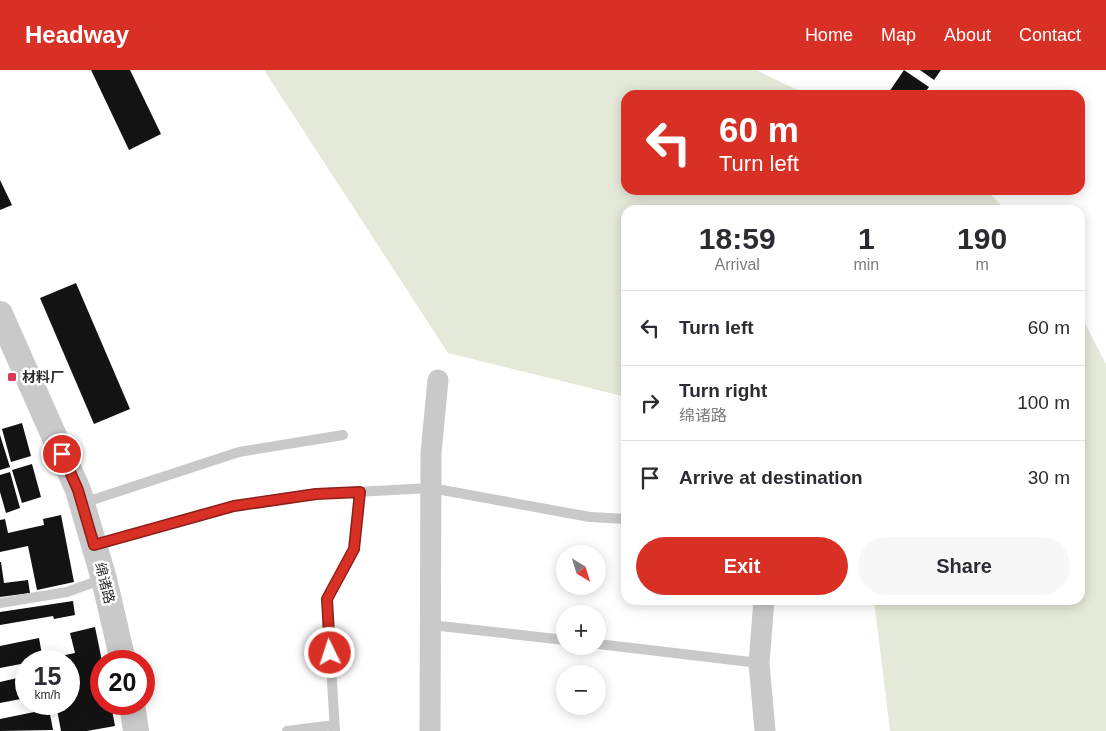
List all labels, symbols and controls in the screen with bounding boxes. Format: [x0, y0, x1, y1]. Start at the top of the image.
text: Headway [25, 21, 129, 48]
text: Home [805, 25, 853, 45]
text: Map [881, 25, 916, 45]
text: About [944, 25, 991, 45]
text: Contact [1019, 25, 1081, 45]
icon: left [636, 110, 701, 175]
text: 60 m [719, 110, 799, 149]
text: Turn left [719, 151, 799, 176]
text: 18:59 [699, 222, 776, 255]
text: 1 [858, 222, 875, 255]
text: 190 [957, 222, 1007, 255]
text: Arrival [715, 256, 760, 273]
text: min [853, 256, 879, 273]
text: m [975, 256, 989, 273]
icon: left [636, 314, 664, 342]
text: Turn left [679, 317, 754, 338]
text: 60 m [1028, 317, 1070, 338]
place label: 材料厂 [22, 369, 64, 385]
marker: 材料厂 [6, 371, 18, 383]
text: Turn right [679, 380, 767, 401]
icon: right [636, 389, 664, 417]
text: 100 m [1017, 392, 1070, 413]
text: 绵诸路 [679, 407, 727, 424]
pin [41, 433, 83, 475]
icon: arrive [48, 440, 76, 468]
icon: arrive [636, 464, 664, 492]
text: Arrive at destination [679, 467, 863, 488]
text: 30 m [1028, 467, 1070, 488]
button: Exit [636, 537, 848, 595]
button: Share [858, 537, 1070, 595]
north arrow [556, 545, 606, 595]
map controls [556, 545, 606, 715]
street label: 绵诸路 [92, 561, 118, 605]
button: + [556, 605, 606, 655]
position arrow [303, 626, 355, 678]
speed limit sign: 20 [90, 650, 155, 715]
text: 15 [34, 662, 61, 690]
button: − [556, 665, 606, 715]
text: km/h [34, 688, 61, 702]

